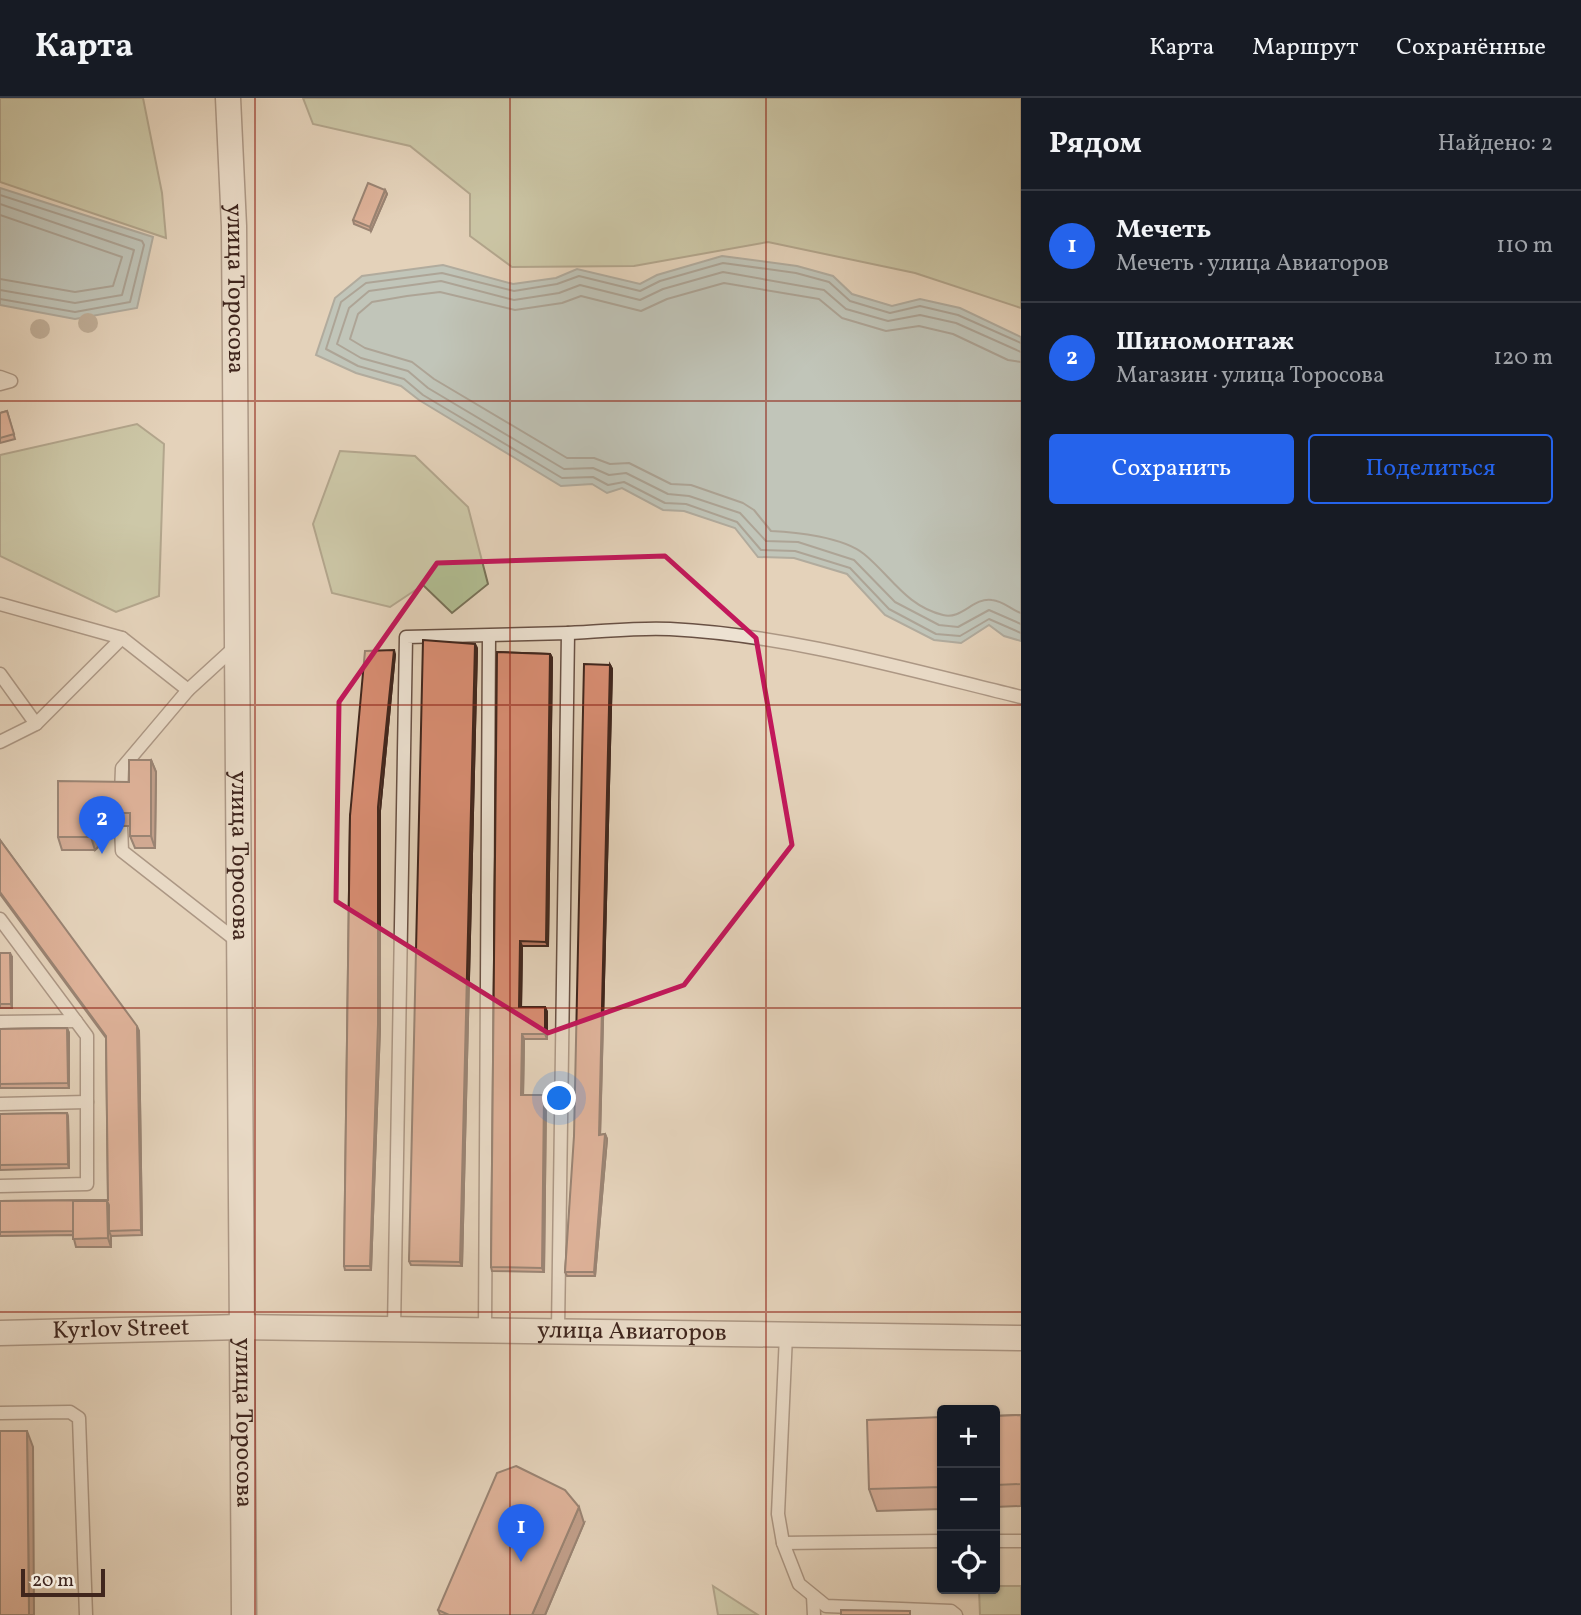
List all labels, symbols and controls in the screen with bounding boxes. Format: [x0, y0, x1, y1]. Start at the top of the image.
text: Карта [35, 25, 133, 71]
text: Карта [1149, 31, 1214, 65]
text: Маршрут [1252, 31, 1358, 65]
text: Сохранённые [1396, 31, 1546, 65]
text: Рядом [1049, 123, 1142, 165]
text: Найдено: 2 [1438, 128, 1553, 160]
street label: улица Торосова [216, 203, 252, 374]
text: Мечеть [1116, 212, 1211, 248]
text: 1 [1067, 230, 1077, 262]
text: 110 m [1496, 230, 1553, 262]
text: Мечеть · улица Авиаторов [1116, 248, 1389, 280]
text: Шиномонтаж [1116, 324, 1294, 360]
text: 2 [1066, 342, 1078, 374]
text: 120 m [1493, 342, 1553, 374]
text: Магазин · улица Торосова [1116, 360, 1384, 392]
button: Сохранить [1049, 434, 1294, 504]
button: Поделиться [1308, 434, 1553, 504]
street label: улица Торосова [221, 771, 256, 941]
pin: 2 [79, 796, 125, 854]
your location [542, 1081, 576, 1115]
street label: Kyrlov Street [52, 1311, 190, 1349]
street label: улица Авиаторов [537, 1314, 727, 1351]
street label: улица Торосова [225, 1338, 260, 1508]
map controls [937, 1405, 1000, 1594]
button: + [937, 1405, 1000, 1468]
button: − [937, 1468, 1000, 1531]
pin: 1 [498, 1504, 544, 1562]
button: locate [937, 1531, 1000, 1594]
scale bar [21, 1566, 105, 1598]
text: 20 m [32, 1568, 74, 1594]

